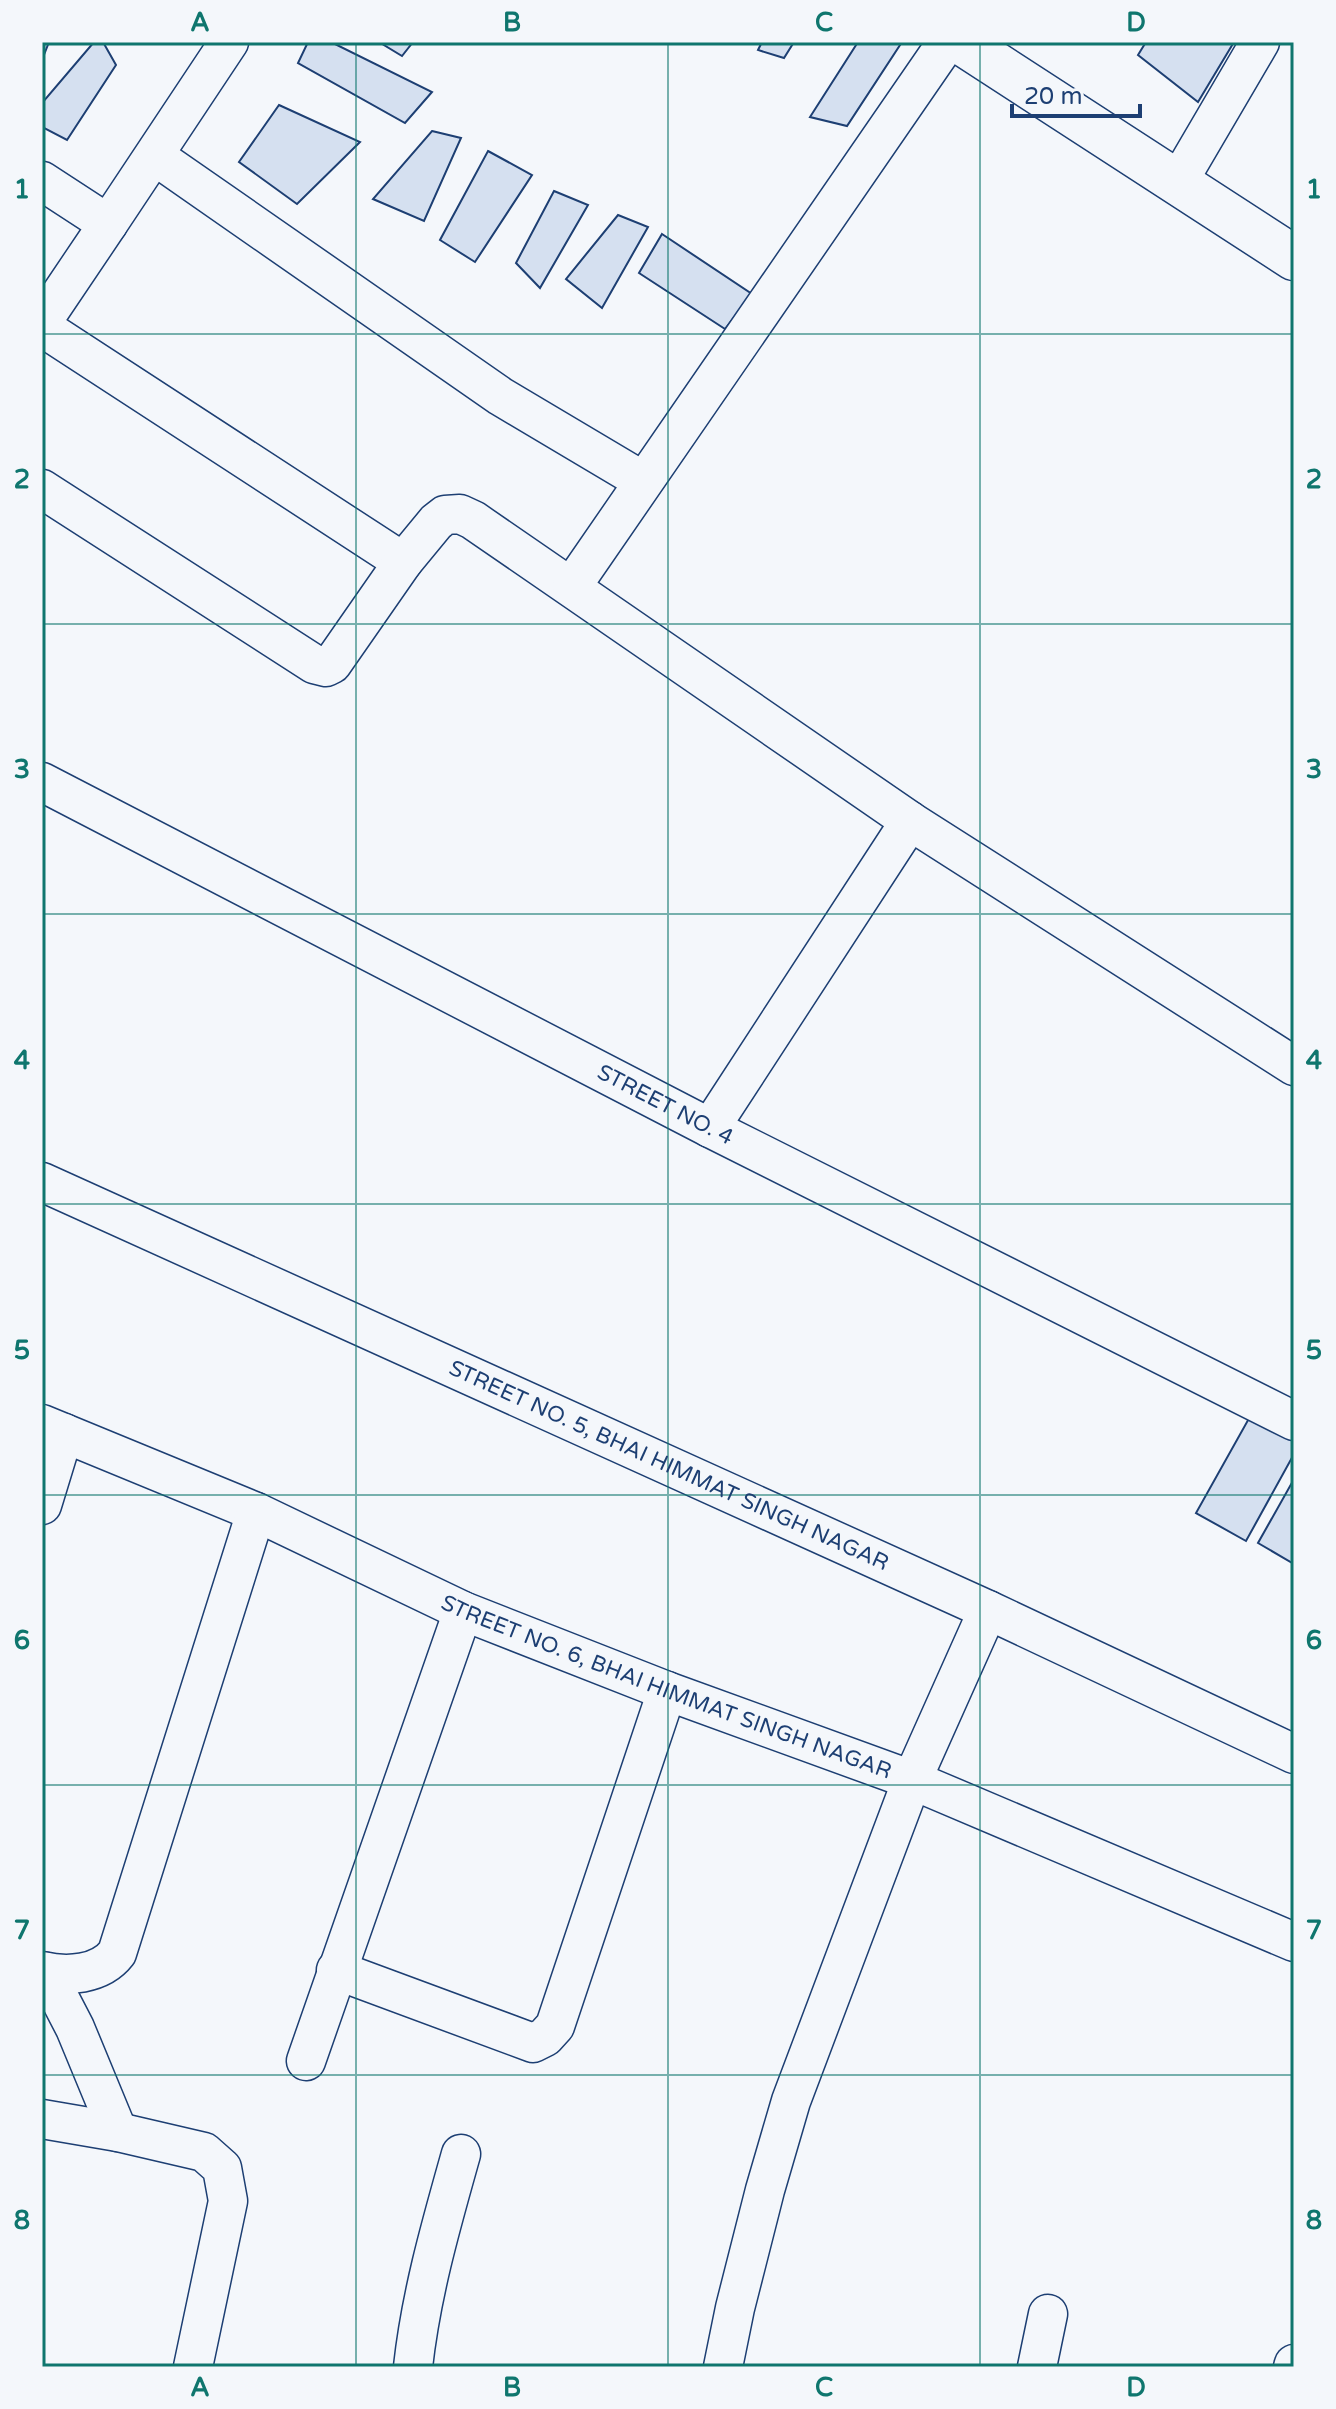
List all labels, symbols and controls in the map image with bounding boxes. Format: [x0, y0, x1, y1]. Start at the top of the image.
text: A [190, 7, 210, 38]
text: B [503, 7, 521, 38]
text: C [815, 7, 833, 38]
text: D [1126, 7, 1146, 38]
scale bar [1012, 68, 1140, 118]
text: 20 m [1024, 82, 1082, 111]
text: 1 [14, 174, 30, 205]
text: 1 [1306, 174, 1322, 205]
text: 2 [14, 464, 30, 495]
text: 2 [1306, 464, 1322, 495]
text: 3 [14, 754, 30, 785]
text: 3 [1306, 754, 1322, 785]
text: 4 [14, 1045, 30, 1076]
text: 4 [1306, 1045, 1322, 1076]
street label: STREET NO. 4 [593, 1059, 738, 1151]
text: 5 [14, 1335, 30, 1366]
text: 5 [1306, 1335, 1322, 1366]
street label: STREET NO. 5, BHAI HIMMAT SINGH NAGAR [445, 1355, 893, 1576]
street label: STREET NO. 6, BHAI HIMMAT SINGH NAGAR [437, 1589, 895, 1784]
text: 6 [14, 1625, 30, 1656]
text: 6 [1306, 1625, 1322, 1656]
text: 7 [14, 1915, 30, 1946]
text: 7 [1306, 1915, 1322, 1946]
text: 8 [14, 2205, 30, 2236]
text: 8 [1306, 2205, 1322, 2236]
text: A [190, 2372, 210, 2403]
text: B [503, 2372, 521, 2403]
text: C [815, 2372, 833, 2403]
text: D [1126, 2372, 1146, 2403]

